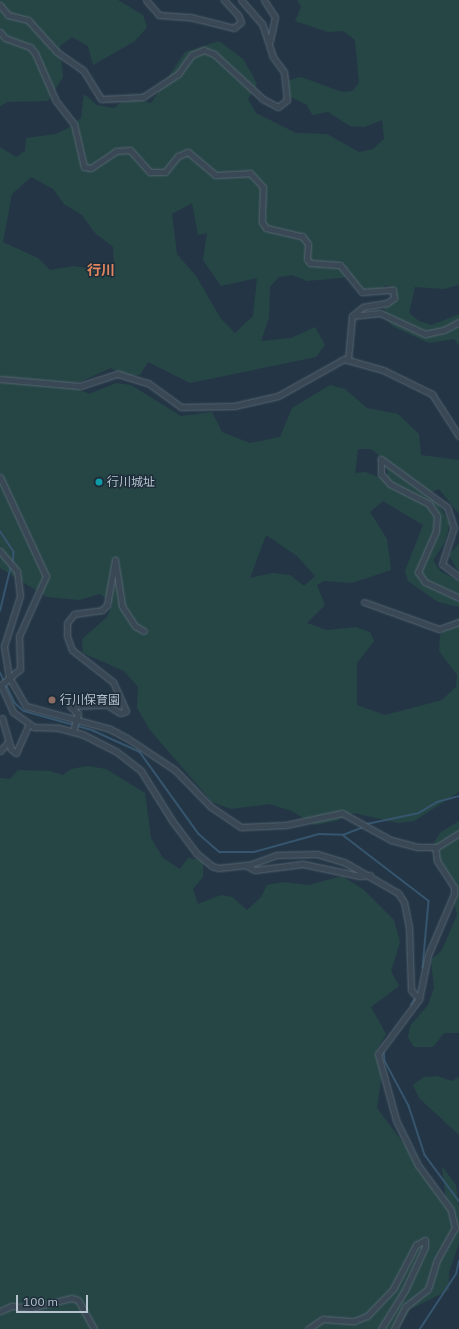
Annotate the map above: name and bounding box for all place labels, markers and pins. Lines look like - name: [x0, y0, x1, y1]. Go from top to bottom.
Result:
- place label: 行川城址: [107, 475, 155, 489]
- marker: 行川城址: [94, 477, 104, 487]
- place label: 行川保育園: [60, 693, 120, 707]
- marker: 行川保育園: [47, 695, 57, 705]

